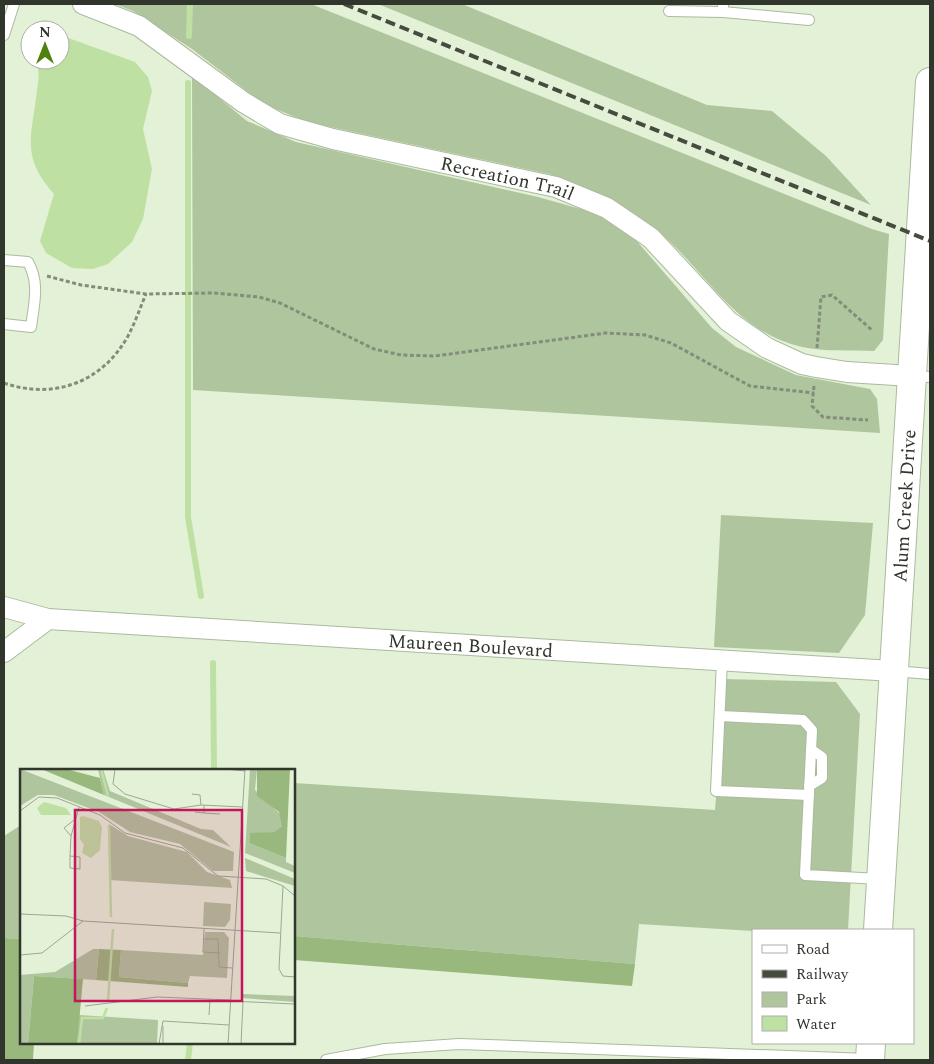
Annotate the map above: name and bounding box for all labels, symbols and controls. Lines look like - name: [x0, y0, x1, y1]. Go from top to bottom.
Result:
- north arrow: [20, 20, 70, 70]
- text: N: [39, 22, 51, 43]
- street label: Recreation Trail: [438, 150, 579, 209]
- street label: Alum Creek Drive: [886, 429, 925, 583]
- street label: Maureen Boulevard: [387, 627, 554, 666]
- inset map: [20, 769, 295, 1044]
- legend: [752, 929, 914, 1044]
- text: Road: [796, 938, 830, 961]
- text: Railway: [796, 963, 849, 986]
- text: Park: [796, 988, 827, 1011]
- text: Water: [796, 1013, 836, 1036]

